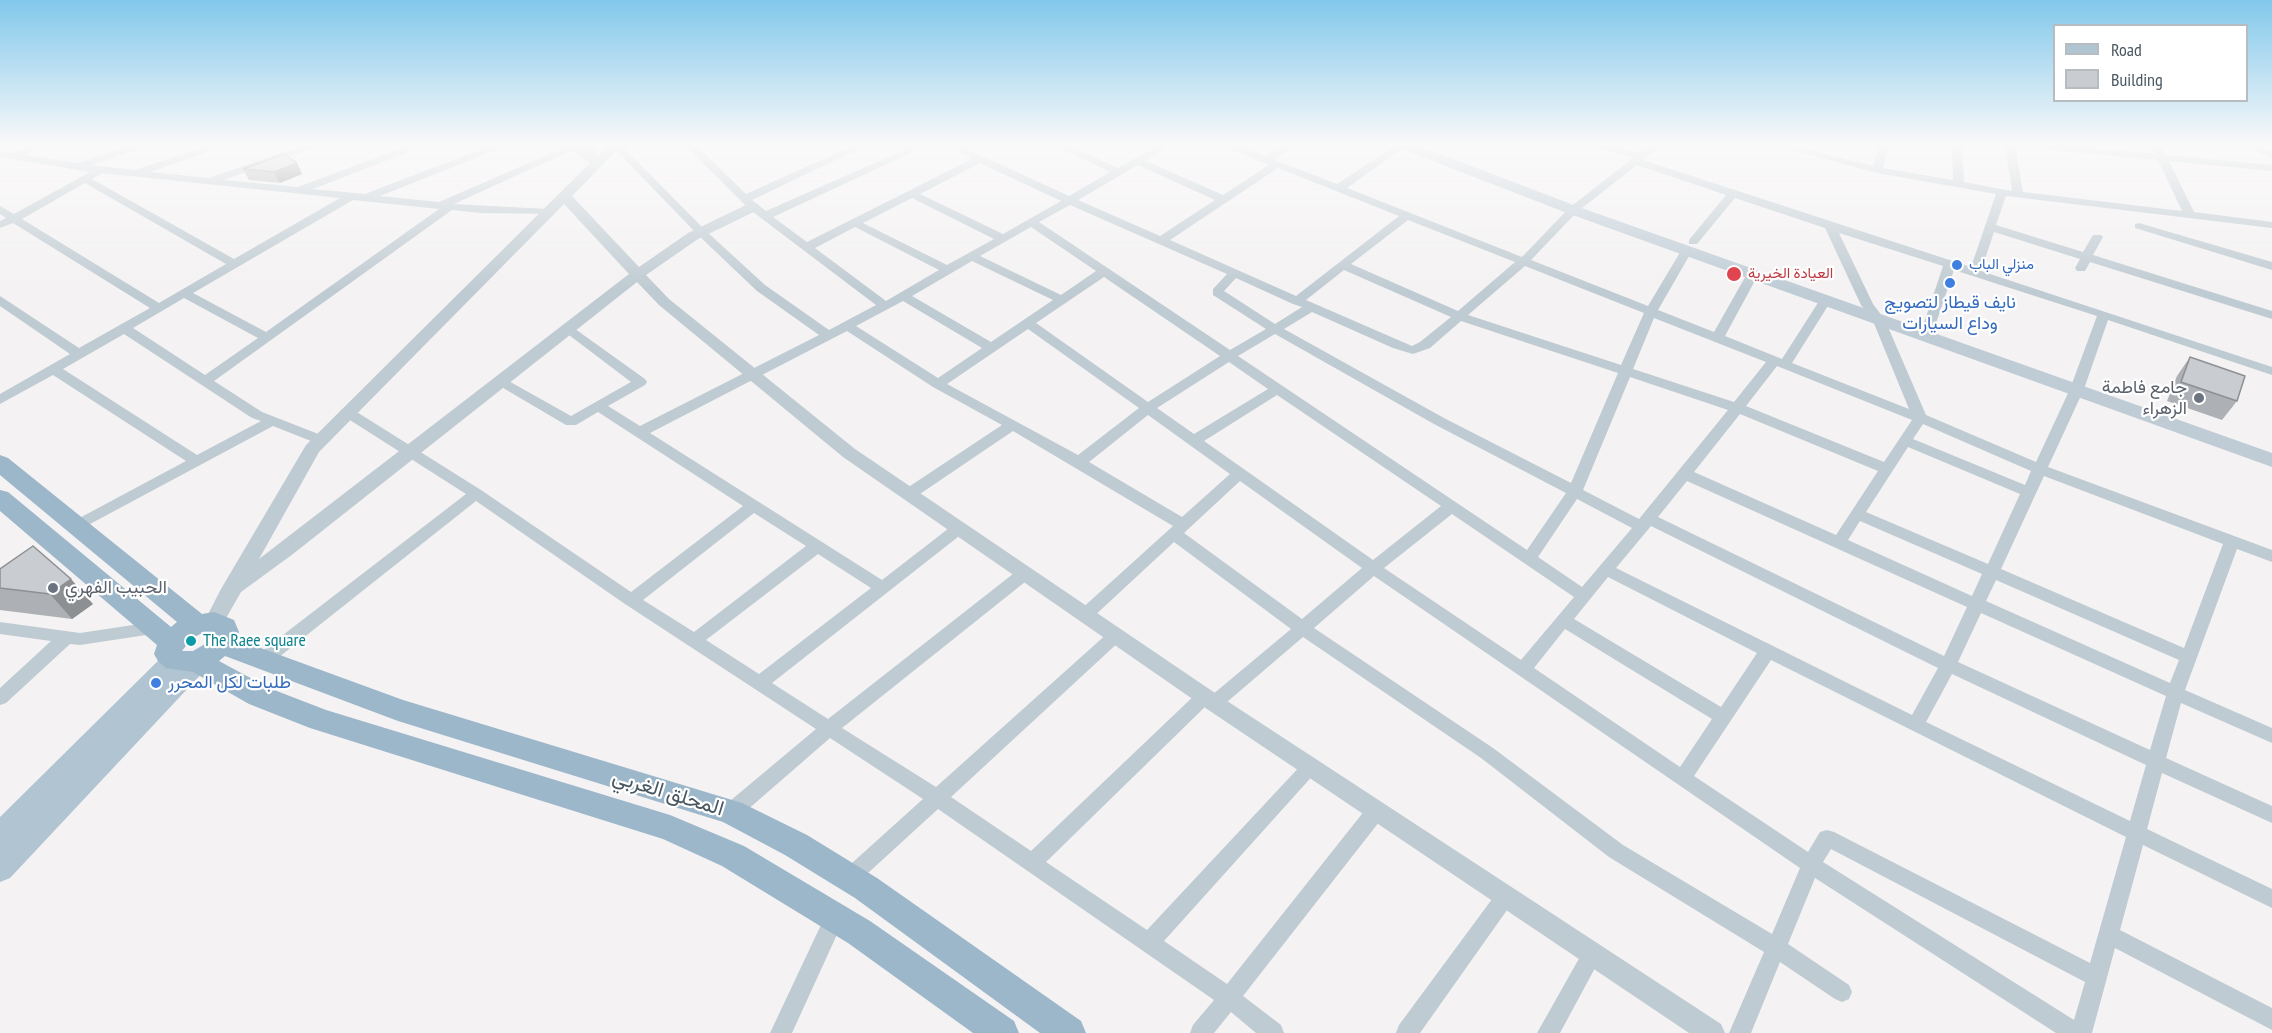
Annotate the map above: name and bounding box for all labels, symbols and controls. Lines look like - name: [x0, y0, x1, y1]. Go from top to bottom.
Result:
- legend: [2053, 24, 2248, 102]
- text: Road: [2111, 38, 2142, 61]
- text: Building: [2111, 68, 2163, 91]
- place label: منزلي الباب: [1969, 256, 2034, 274]
- marker: منزلي الباب: [1950, 258, 1964, 272]
- marker: العيادة الخيرية: [1725, 265, 1743, 283]
- place label: العيادة الخيرية: [1748, 265, 1833, 283]
- marker: نايف قيطاز لتصويج وداع السيارات: [1943, 276, 1957, 290]
- place label: نايف قيطاز لتصويج وداع السيارات: [1884, 292, 2016, 334]
- place label: جامع فاطمة الزهراء: [2102, 377, 2187, 420]
- marker: جامع فاطمة الزهراء: [2192, 391, 2206, 405]
- place label: الحبيب الفهري: [65, 577, 167, 599]
- marker: الحبيب الفهري: [46, 581, 60, 595]
- place label: The Raee square: [203, 630, 306, 652]
- marker: The Raee square: [184, 634, 198, 648]
- place label: طلبات لكل المحرر: [168, 672, 291, 694]
- marker: طلبات لكل المحرر: [149, 676, 163, 690]
- street label: المحلق الغربي: [609, 764, 727, 822]

